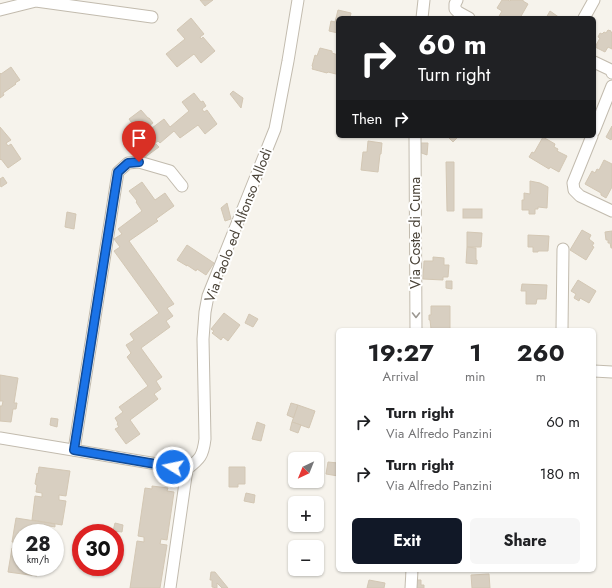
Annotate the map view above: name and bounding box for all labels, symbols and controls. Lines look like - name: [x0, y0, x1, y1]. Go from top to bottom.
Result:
- text: 60 m: [418, 24, 487, 65]
- icon: right: [352, 32, 404, 84]
- text: Turn right: [418, 62, 490, 88]
- text: Then: [352, 108, 382, 130]
- icon: right: [390, 108, 412, 130]
- pin: [122, 121, 156, 162]
- icon: arrive: [128, 127, 150, 149]
- street label: Via Paolo ed Alfonso Allodi: [199, 145, 277, 305]
- street label: Via Coste di Cuma: [405, 177, 425, 289]
- one-way arrow: [412, 312, 420, 318]
- text: 19:27: [367, 335, 434, 370]
- text: 1: [469, 335, 481, 370]
- text: 260: [517, 335, 565, 370]
- text: Arrival: [383, 367, 418, 386]
- text: min: [465, 367, 485, 386]
- text: m: [536, 367, 546, 386]
- text: Turn right: [386, 402, 454, 424]
- icon: right: [352, 411, 374, 433]
- text: 60 m: [546, 411, 580, 433]
- text: Via Alfredo Panzini: [386, 424, 492, 443]
- position arrow: [152, 446, 194, 488]
- north arrow: [288, 452, 324, 488]
- map controls: [288, 452, 324, 576]
- text: Turn right: [386, 454, 454, 476]
- icon: right: [352, 463, 374, 485]
- text: 180 m: [540, 463, 580, 485]
- text: Via Alfredo Panzini: [386, 476, 492, 495]
- button: +: [288, 496, 324, 532]
- button: Exit: [352, 518, 462, 564]
- button: Share: [470, 518, 580, 564]
- speed limit sign: 30: [72, 524, 124, 576]
- text: 28: [25, 530, 51, 559]
- button: −: [288, 540, 324, 576]
- text: km/h: [27, 552, 49, 567]

